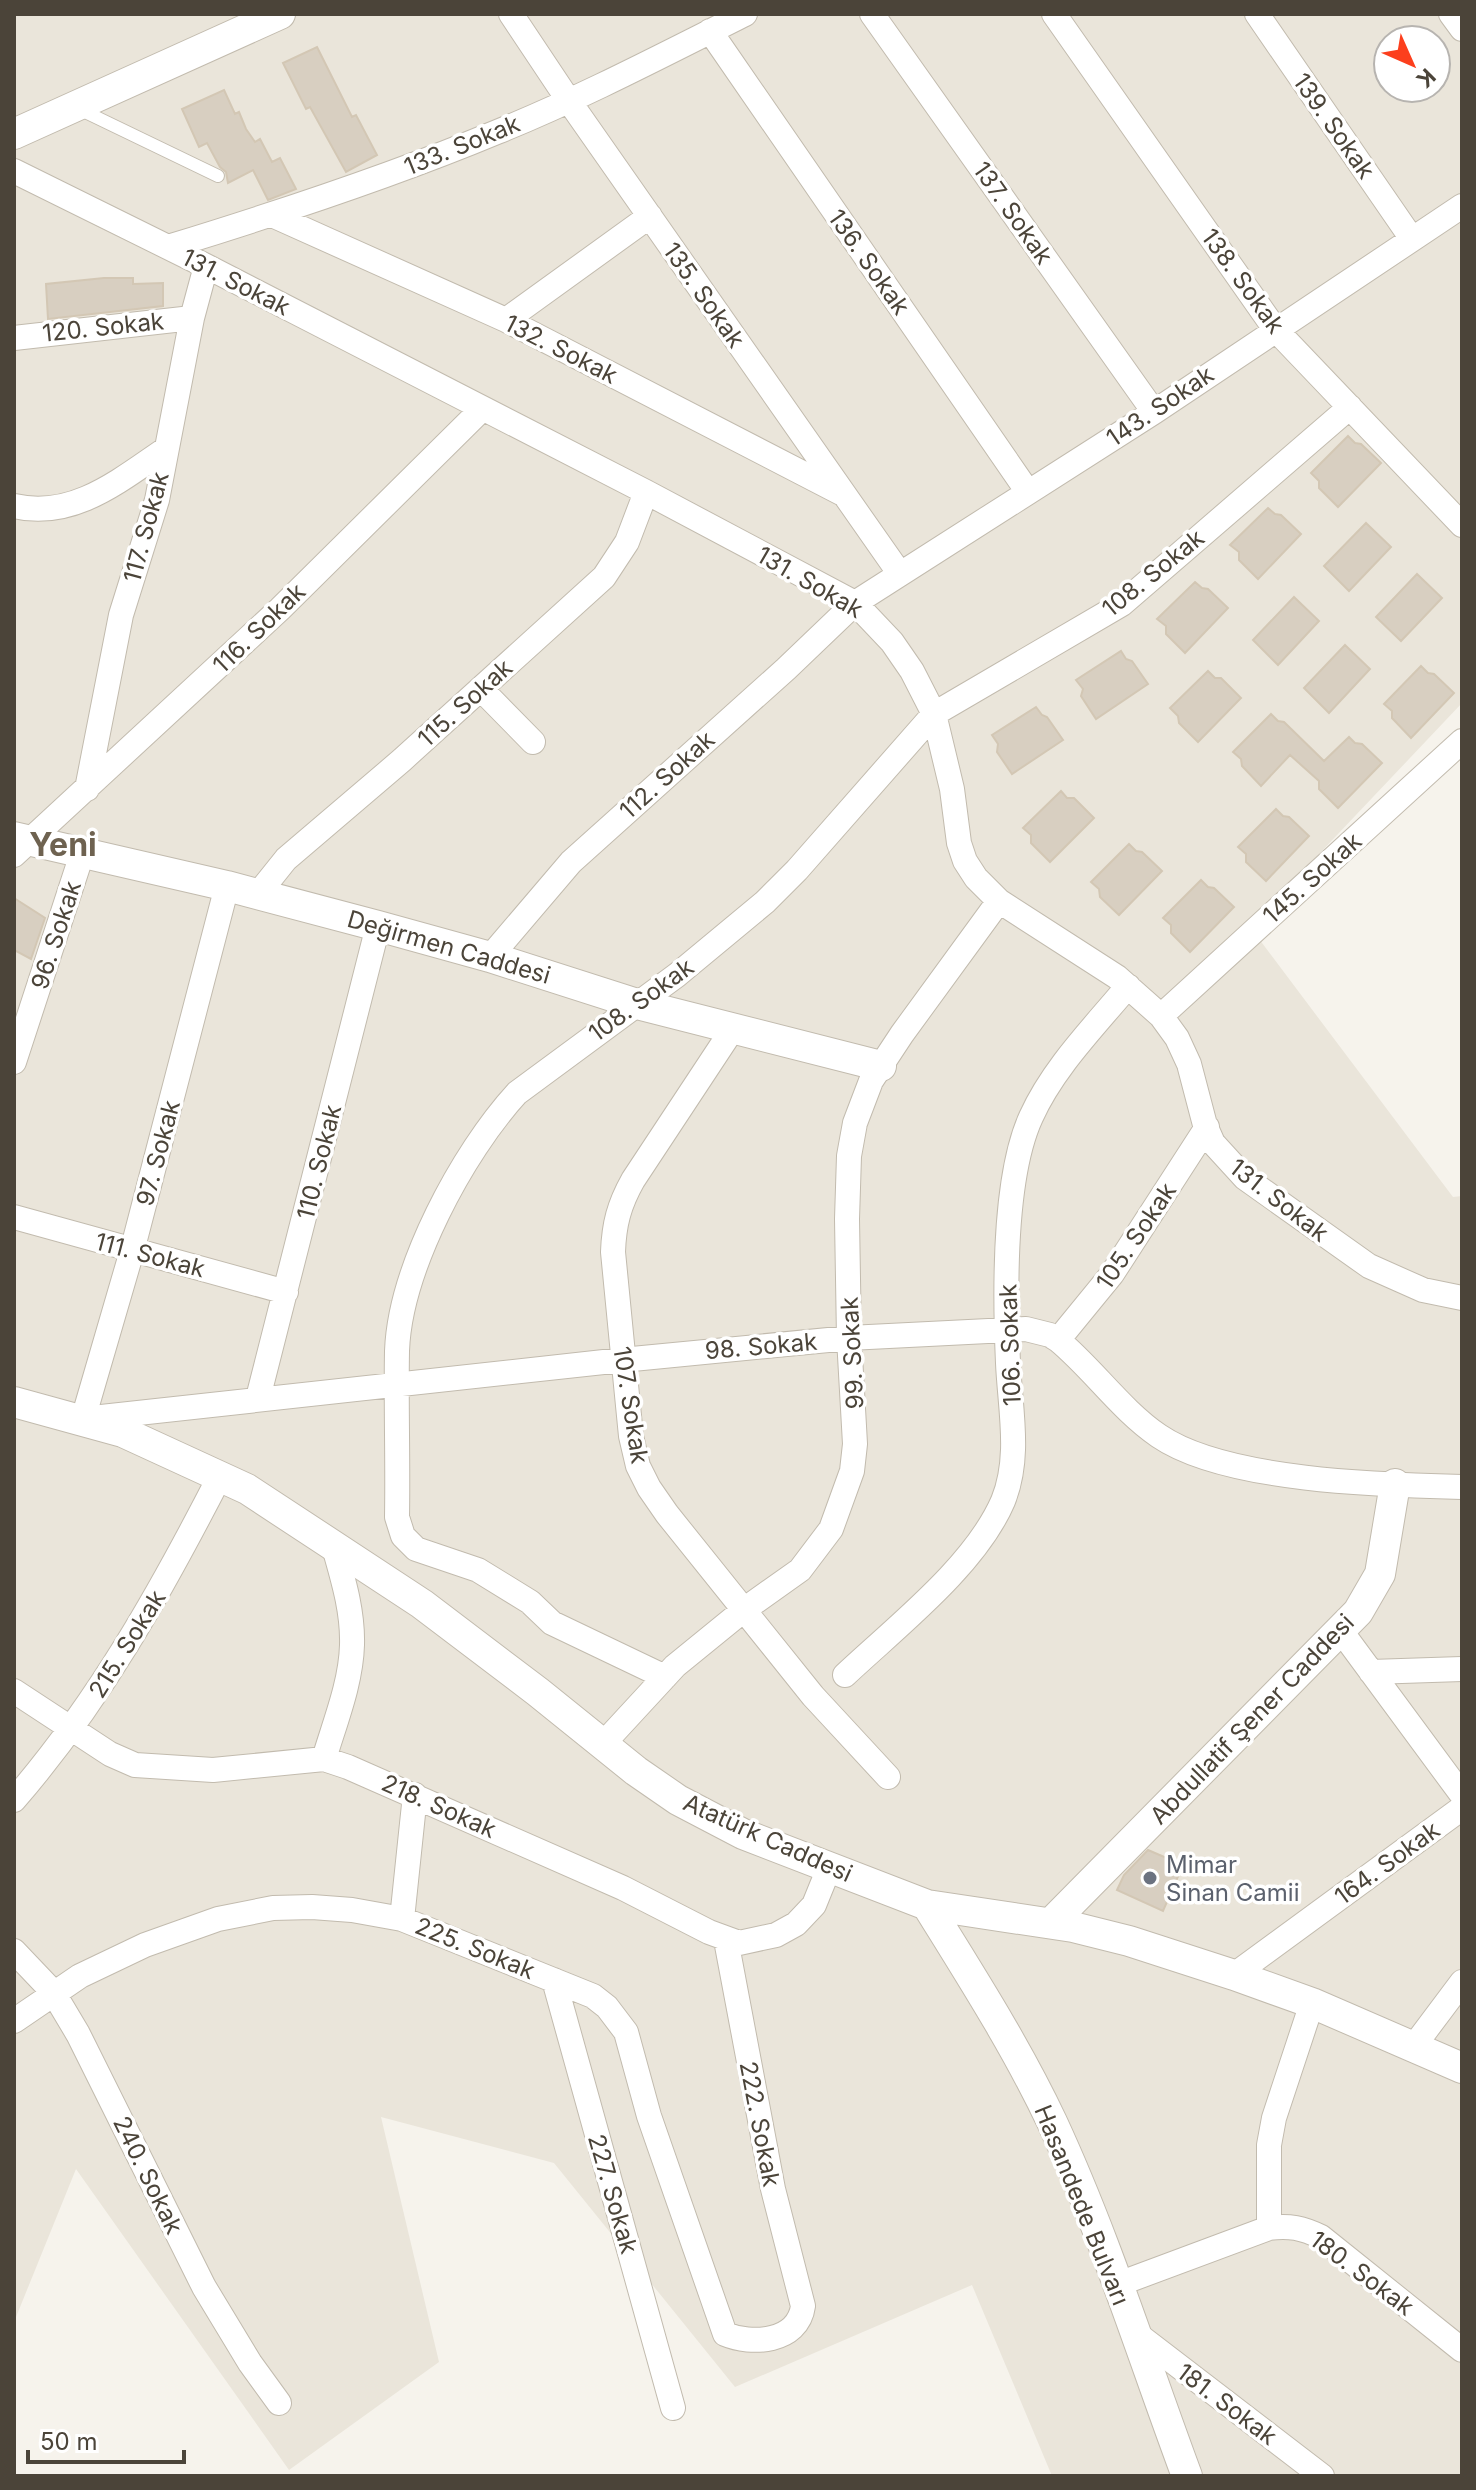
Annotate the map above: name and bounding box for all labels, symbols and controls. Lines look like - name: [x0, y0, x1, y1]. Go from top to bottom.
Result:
- north arrow: [1372, 24, 1452, 104]
- text: K: [1411, 63, 1441, 93]
- street label: 139. Sokak: [1287, 68, 1381, 184]
- street label: 133. Sokak: [400, 109, 524, 181]
- street label: 137. Sokak: [967, 156, 1059, 270]
- street label: 136. Sokak: [822, 204, 916, 320]
- street label: 138. Sokak: [1195, 223, 1291, 339]
- street label: 135. Sokak: [657, 237, 751, 353]
- street label: 131. Sokak: [177, 242, 295, 322]
- street label: 120. Sokak: [41, 306, 165, 348]
- street label: 132. Sokak: [500, 308, 622, 390]
- street label: 143. Sokak: [1101, 360, 1219, 452]
- street label: 117. Sokak: [117, 468, 175, 586]
- street label: 108. Sokak: [1096, 523, 1210, 623]
- street label: 131. Sokak: [752, 540, 868, 624]
- street label: 116. Sokak: [207, 577, 311, 679]
- street label: 115. Sokak: [412, 653, 518, 753]
- street label: 112. Sokak: [614, 725, 720, 825]
- district label: Yeni: [29, 825, 97, 864]
- street label: 145. Sokak: [1257, 826, 1367, 930]
- street label: 96. Sokak: [25, 877, 87, 993]
- street label: Değirmen Caddesi: [344, 904, 554, 990]
- street label: 108. Sokak: [583, 952, 699, 1048]
- street label: 97. Sokak: [130, 1097, 186, 1209]
- street label: 110. Sokak: [291, 1102, 347, 1222]
- street label: 131. Sokak: [1224, 1152, 1334, 1248]
- street label: 105. Sokak: [1090, 1177, 1182, 1295]
- street label: 111. Sokak: [92, 1226, 208, 1284]
- street label: 106. Sokak: [993, 1283, 1027, 1407]
- street label: 99. Sokak: [835, 1296, 869, 1410]
- street label: 98. Sokak: [704, 1327, 818, 1365]
- street label: 107. Sokak: [607, 1344, 655, 1466]
- street label: 215. Sokak: [82, 1585, 172, 1703]
- street label: Abdullatif Şener Caddesi: [1144, 1608, 1360, 1830]
- street label: 218. Sokak: [377, 1768, 501, 1844]
- street label: Atatürk Caddesi: [679, 1788, 857, 1888]
- street label: 164. Sokak: [1329, 1815, 1445, 1911]
- place label: Mimar Sinan Camii: [1166, 1850, 1299, 1907]
- marker: Mimar Sinan Camii: [1141, 1869, 1159, 1887]
- street label: 225. Sokak: [411, 1911, 539, 1985]
- street label: 222. Sokak: [734, 2059, 786, 2189]
- street label: Hasandede Bulvarı: [1029, 2101, 1135, 2309]
- street label: 240. Sokak: [107, 2111, 189, 2239]
- street label: 227. Sokak: [582, 2131, 644, 2257]
- street label: 180. Sokak: [1304, 2225, 1420, 2321]
- street label: 181. Sokak: [1171, 2357, 1283, 2451]
- scale bar: [28, 2414, 184, 2464]
- text: 50 m: [40, 2427, 98, 2456]

